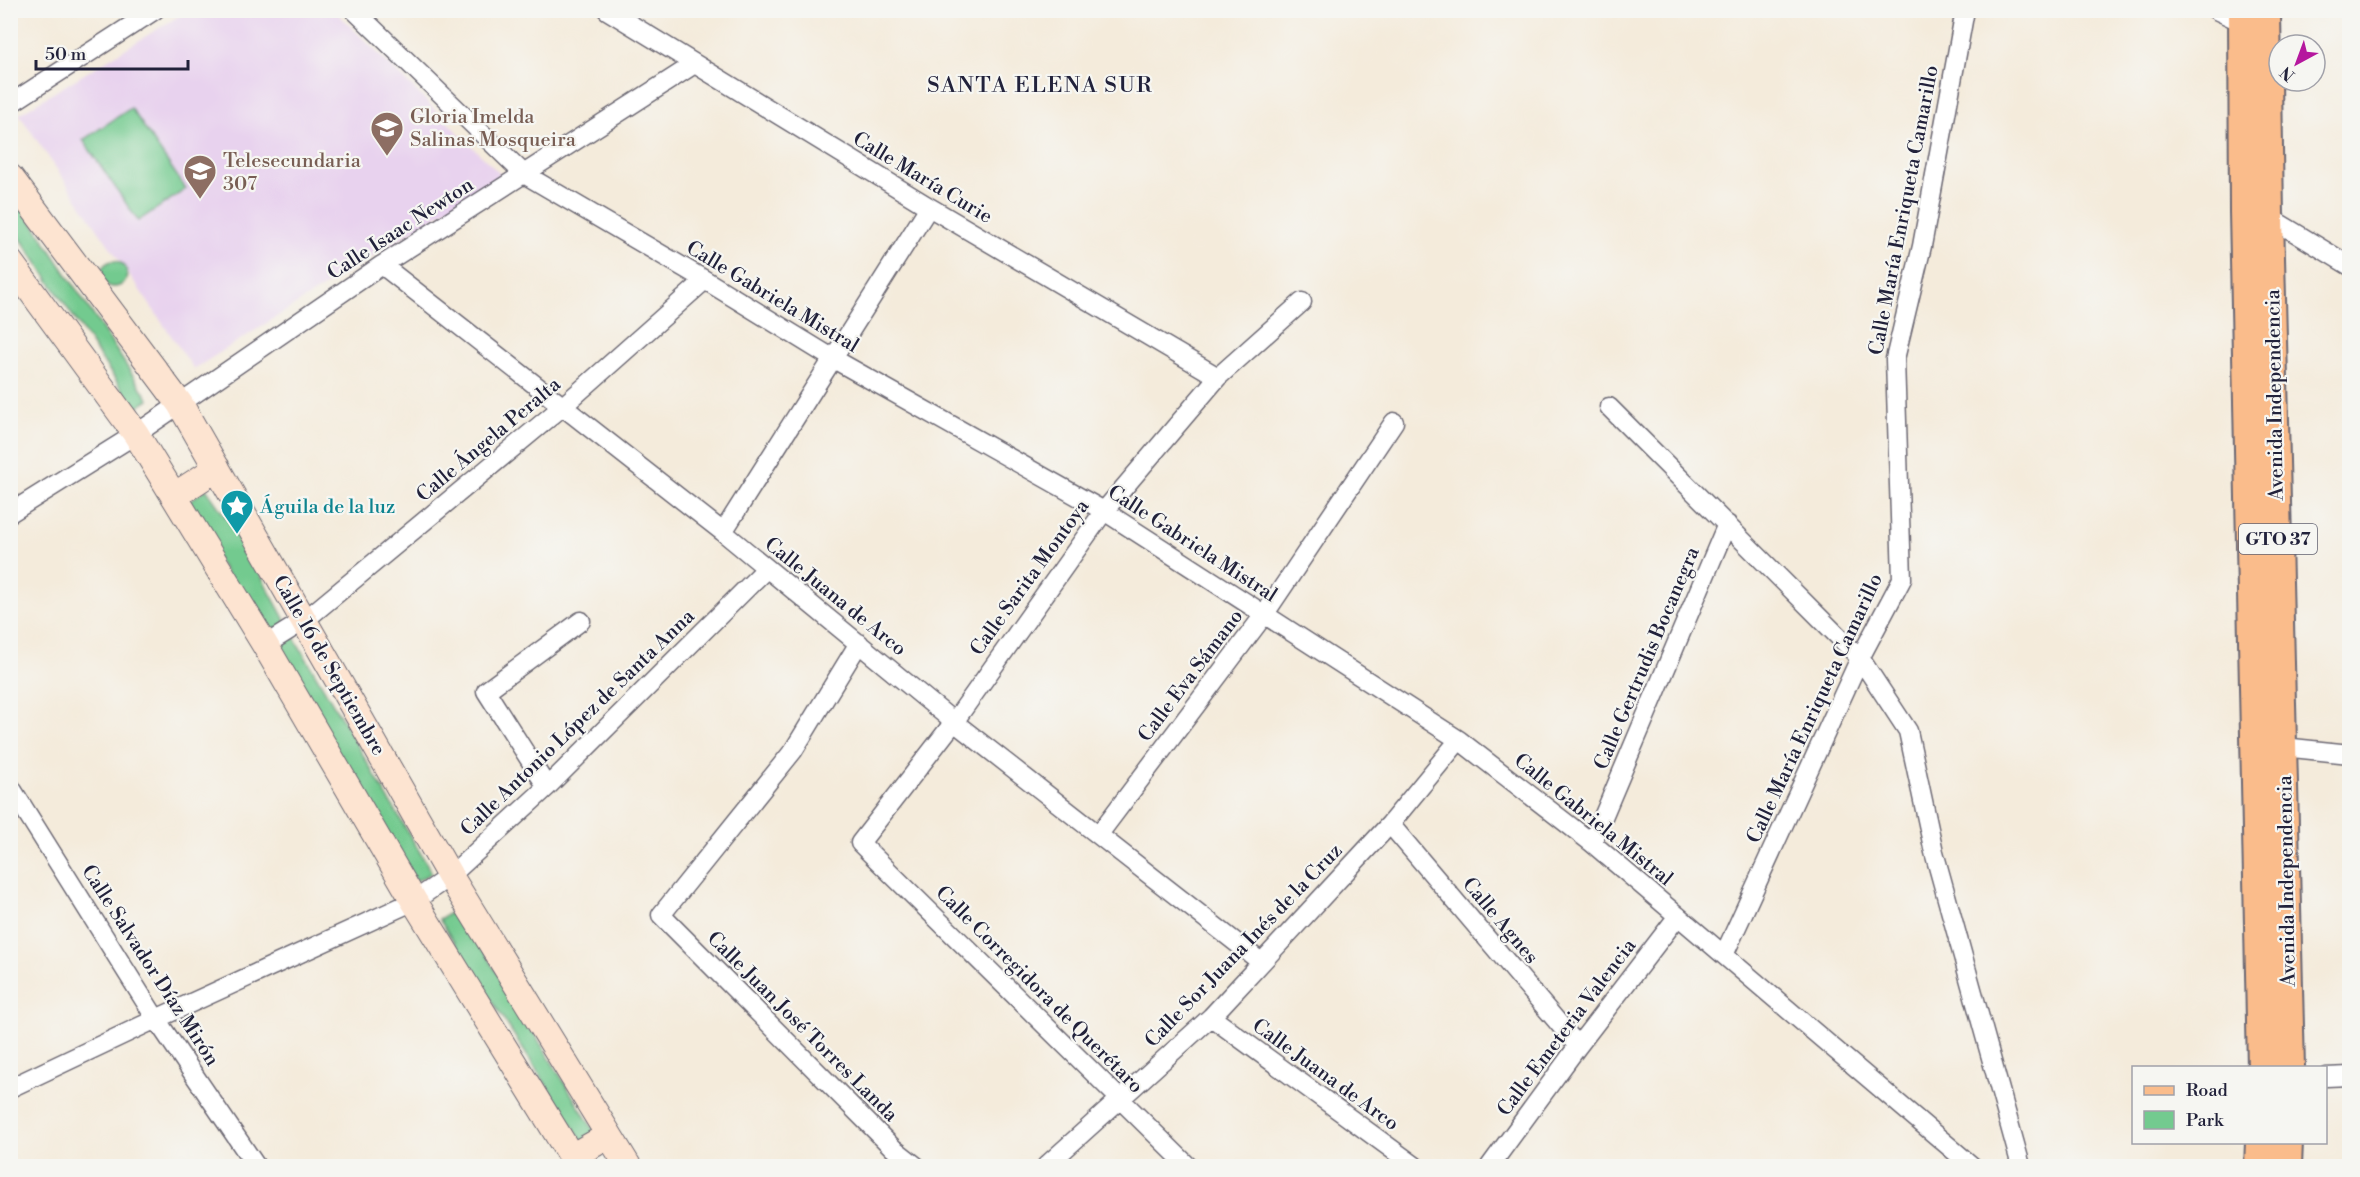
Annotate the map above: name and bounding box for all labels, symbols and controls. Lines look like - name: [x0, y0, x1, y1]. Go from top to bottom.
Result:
- scale bar: [36, 33, 188, 71]
- north arrow: [2267, 33, 2327, 93]
- text: 50 m: [45, 43, 87, 66]
- text: N: [2276, 62, 2299, 85]
- street label: Calle María Enriqueta Camarillo: [1864, 63, 1945, 357]
- district label: SANTA ELENA SUR: [927, 72, 1153, 99]
- place label: Gloria Imelda Salinas Mosqueira: [410, 105, 577, 153]
- school or university icon: Gloria Imelda Salinas Mosqueira: [369, 110, 405, 157]
- street label: Calle María Curie: [848, 127, 997, 230]
- place label: Telesecundaria 307: [223, 149, 362, 197]
- school or university icon: Telesecundaria 307: [182, 153, 218, 200]
- street label: Calle Isaac Newton: [323, 173, 479, 286]
- street label: Calle Gabriela Mistral: [681, 236, 863, 359]
- street label: Avenida Independencia: [2261, 288, 2290, 502]
- street label: Calle Ángela Peralta: [411, 371, 567, 508]
- street label: Calle Gabriela Mistral: [1103, 480, 1282, 608]
- place icon: Águila de la luz: [219, 488, 255, 535]
- place label: Águila de la luz: [259, 494, 395, 520]
- street label: Calle Sarita Montoya: [965, 494, 1096, 661]
- road number: GTO 37: [2239, 524, 2317, 554]
- street label: Calle Juana de Arco: [759, 532, 911, 662]
- street label: Calle Gertrudis Bocanegra: [1589, 543, 1706, 774]
- street label: Calle María Enriqueta Camarillo: [1742, 570, 1889, 847]
- street label: Calle 16 de Septiembre: [267, 571, 391, 760]
- street label: Calle Antonio López de Santa Anna: [456, 604, 701, 842]
- street label: Calle Eva Sámano: [1133, 605, 1249, 747]
- street label: Calle Gabriela Mistral: [1509, 748, 1678, 892]
- street label: Avenida Independencia: [2273, 774, 2302, 988]
- street label: Calle Sor Juana Inés de la Cruz: [1140, 839, 1348, 1053]
- street label: Calle Salvador Díaz Mirón: [75, 861, 224, 1071]
- street label: Calle Agnes: [1456, 873, 1543, 969]
- street label: Calle Corregidora de Querétaro: [930, 881, 1148, 1099]
- street label: Calle Juan José Torres Landa: [701, 926, 903, 1128]
- street label: Calle Emeteria Valencia: [1492, 934, 1643, 1122]
- street label: Calle Juana de Arco: [1247, 1014, 1403, 1137]
- legend: [2132, 1066, 2327, 1144]
- text: Road: [2186, 1079, 2229, 1102]
- text: Park: [2186, 1109, 2225, 1132]

